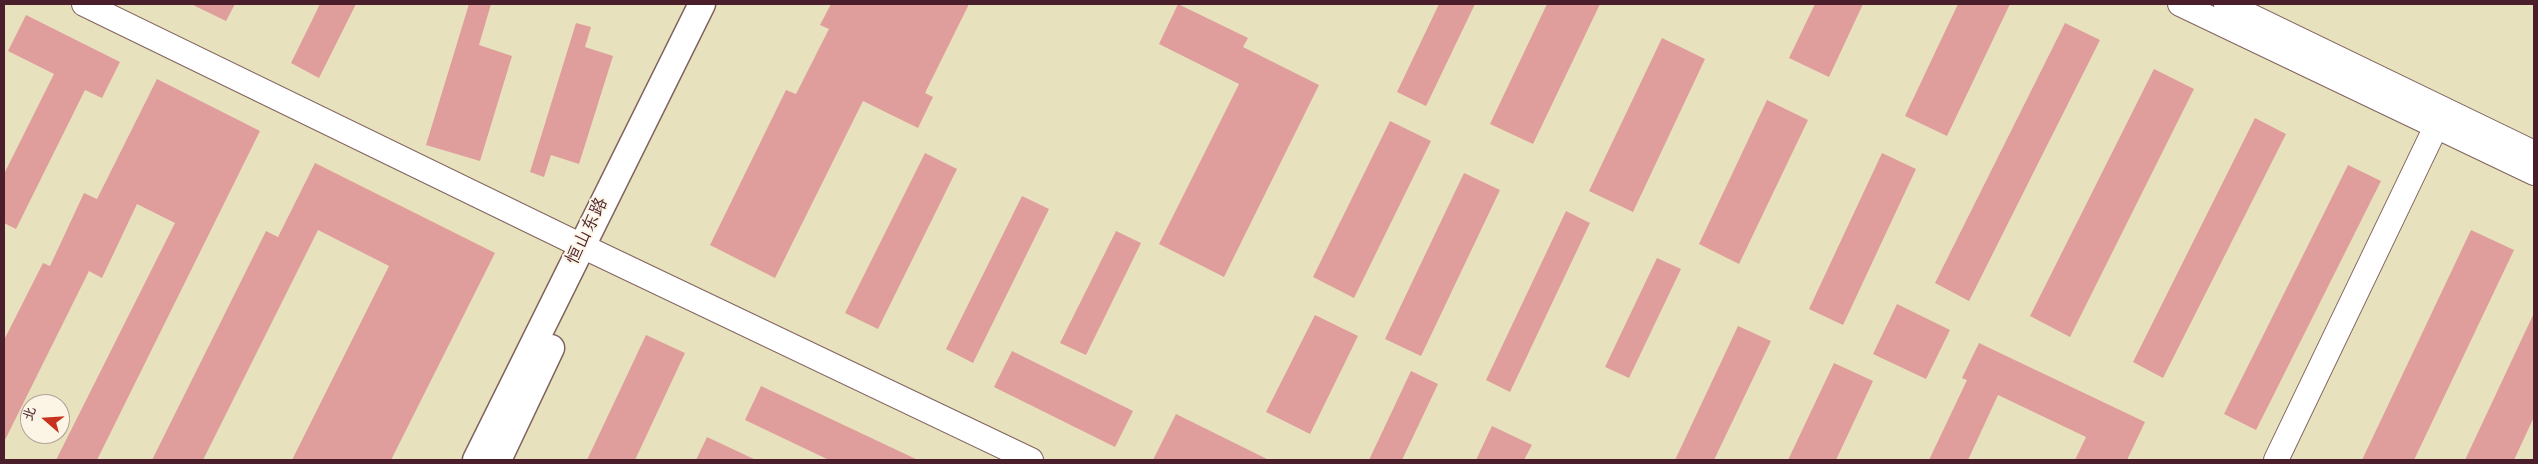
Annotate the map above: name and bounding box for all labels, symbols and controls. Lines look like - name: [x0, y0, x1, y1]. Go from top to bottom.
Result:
- street label: 恒山东路: [564, 195, 614, 269]
- north arrow: [20, 394, 70, 444]
- text: 北: [21, 405, 42, 424]

